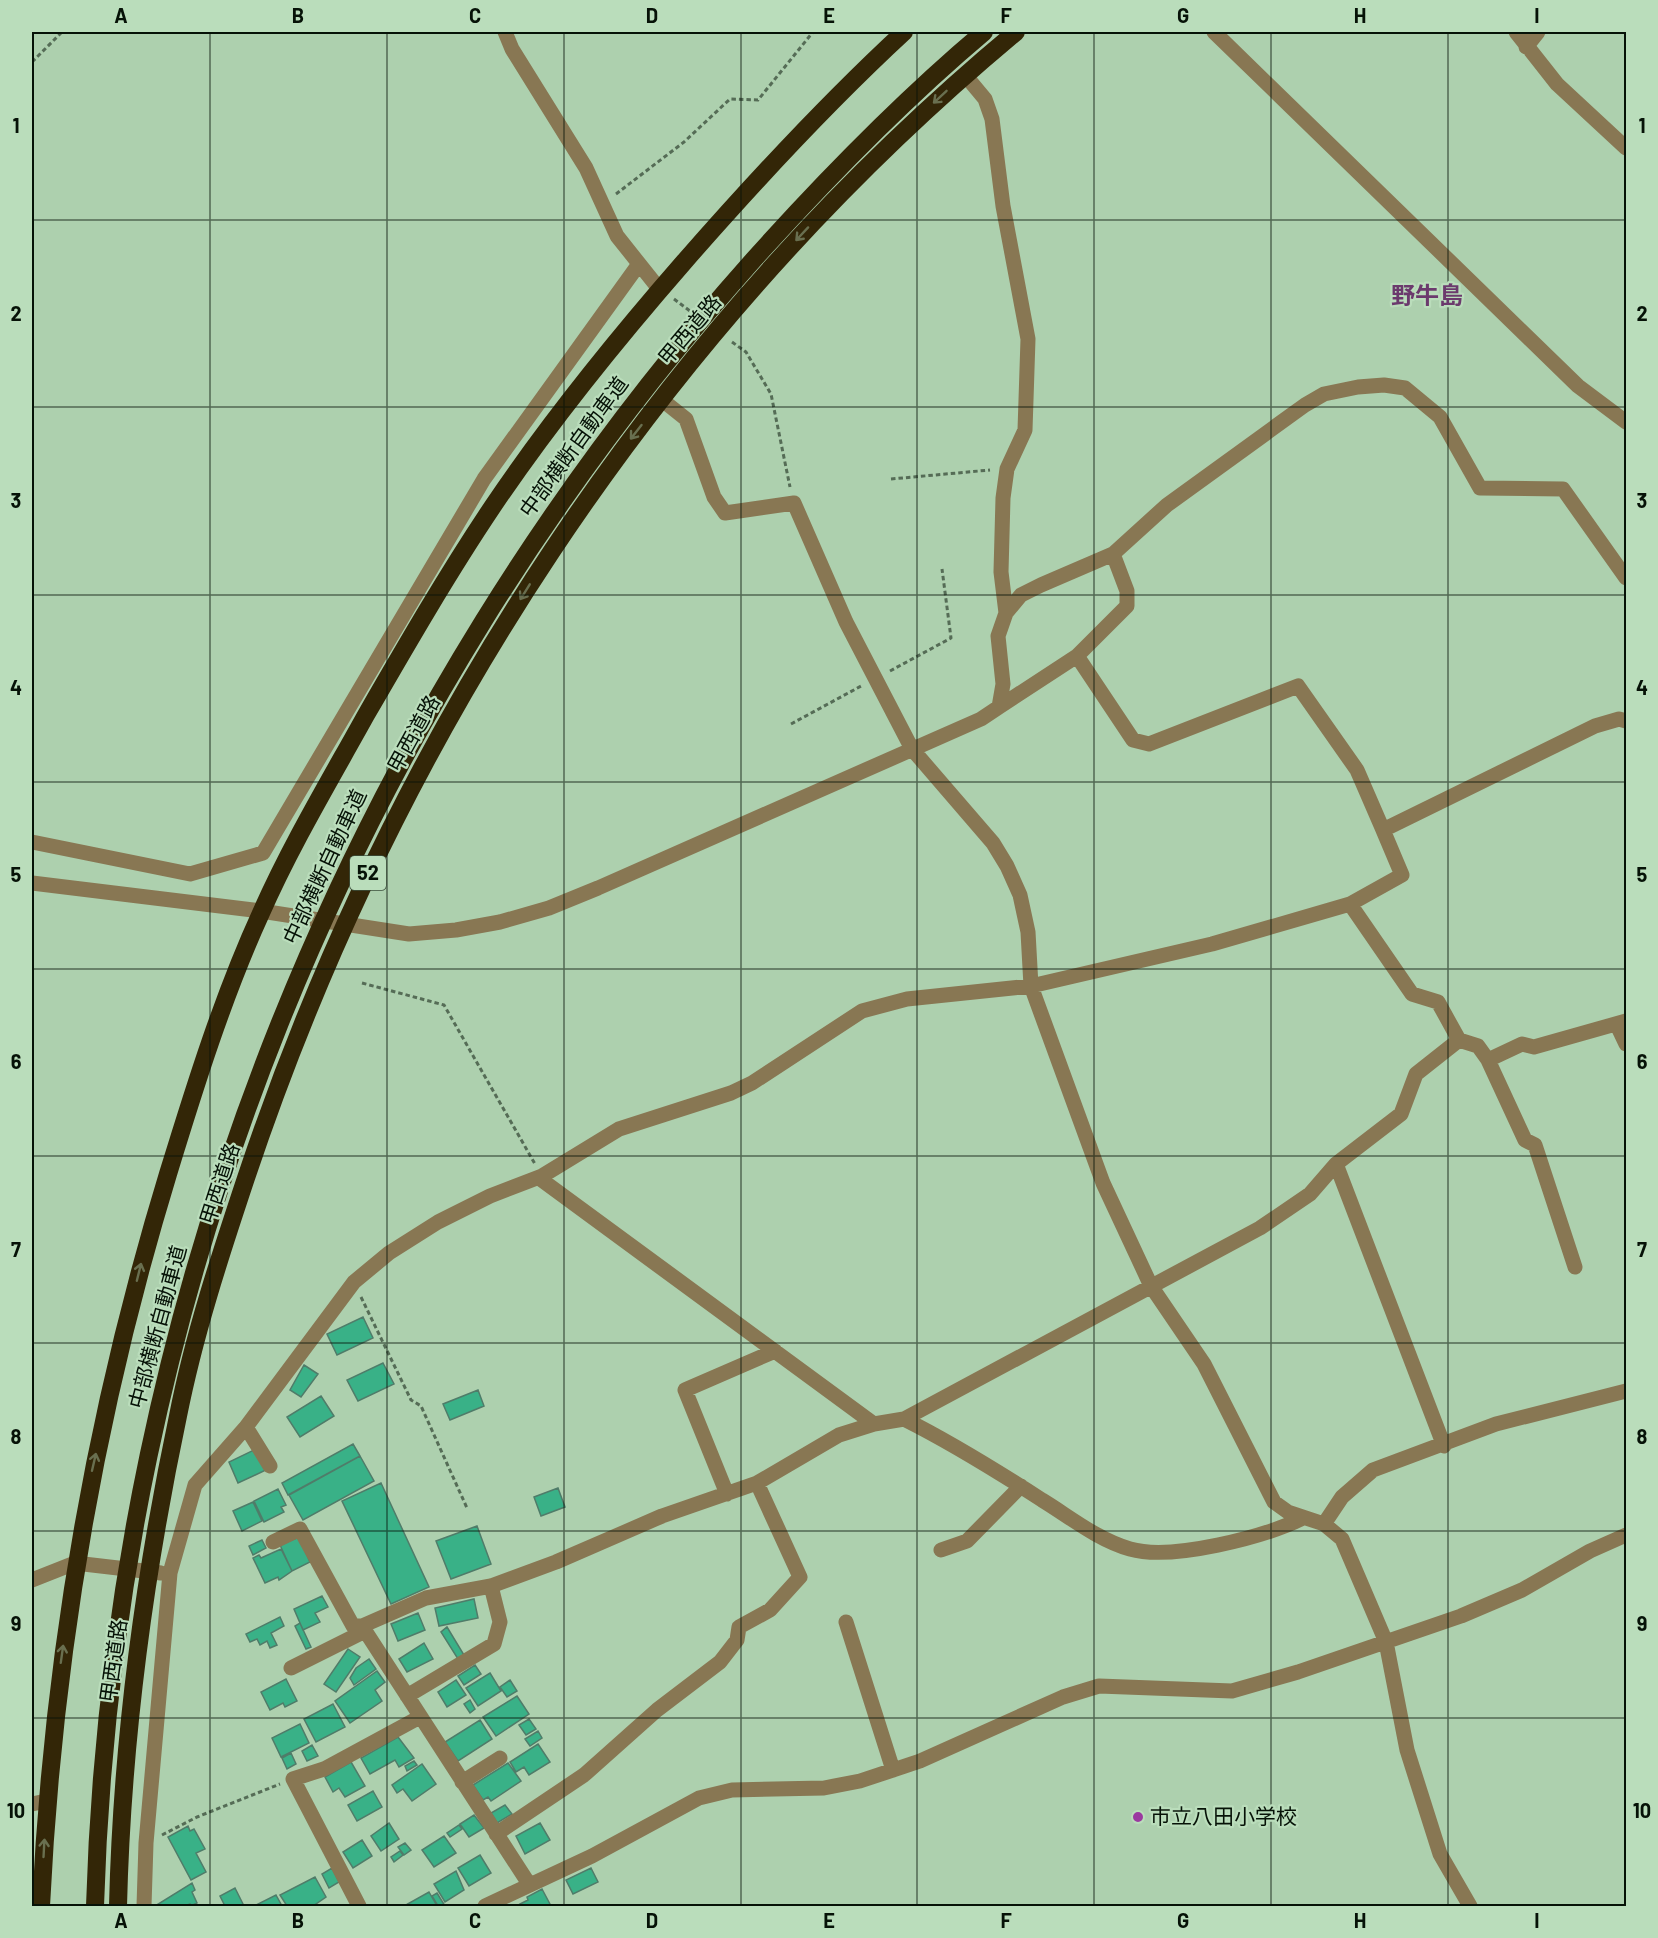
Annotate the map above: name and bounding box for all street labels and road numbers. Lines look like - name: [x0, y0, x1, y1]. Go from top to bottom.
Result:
- street label: 甲西道路: [652, 289, 725, 369]
- street label: 中部横断自動車道: [513, 371, 632, 521]
- street label: 甲西道路: [381, 690, 444, 776]
- street label: 中部横断自動車道: [277, 785, 370, 948]
- road number: 52: [350, 856, 386, 890]
- street label: 甲西道路: [194, 1140, 243, 1227]
- street label: 中部横断自動車道: [123, 1242, 190, 1411]
- street label: 甲西道路: [94, 1617, 131, 1704]

